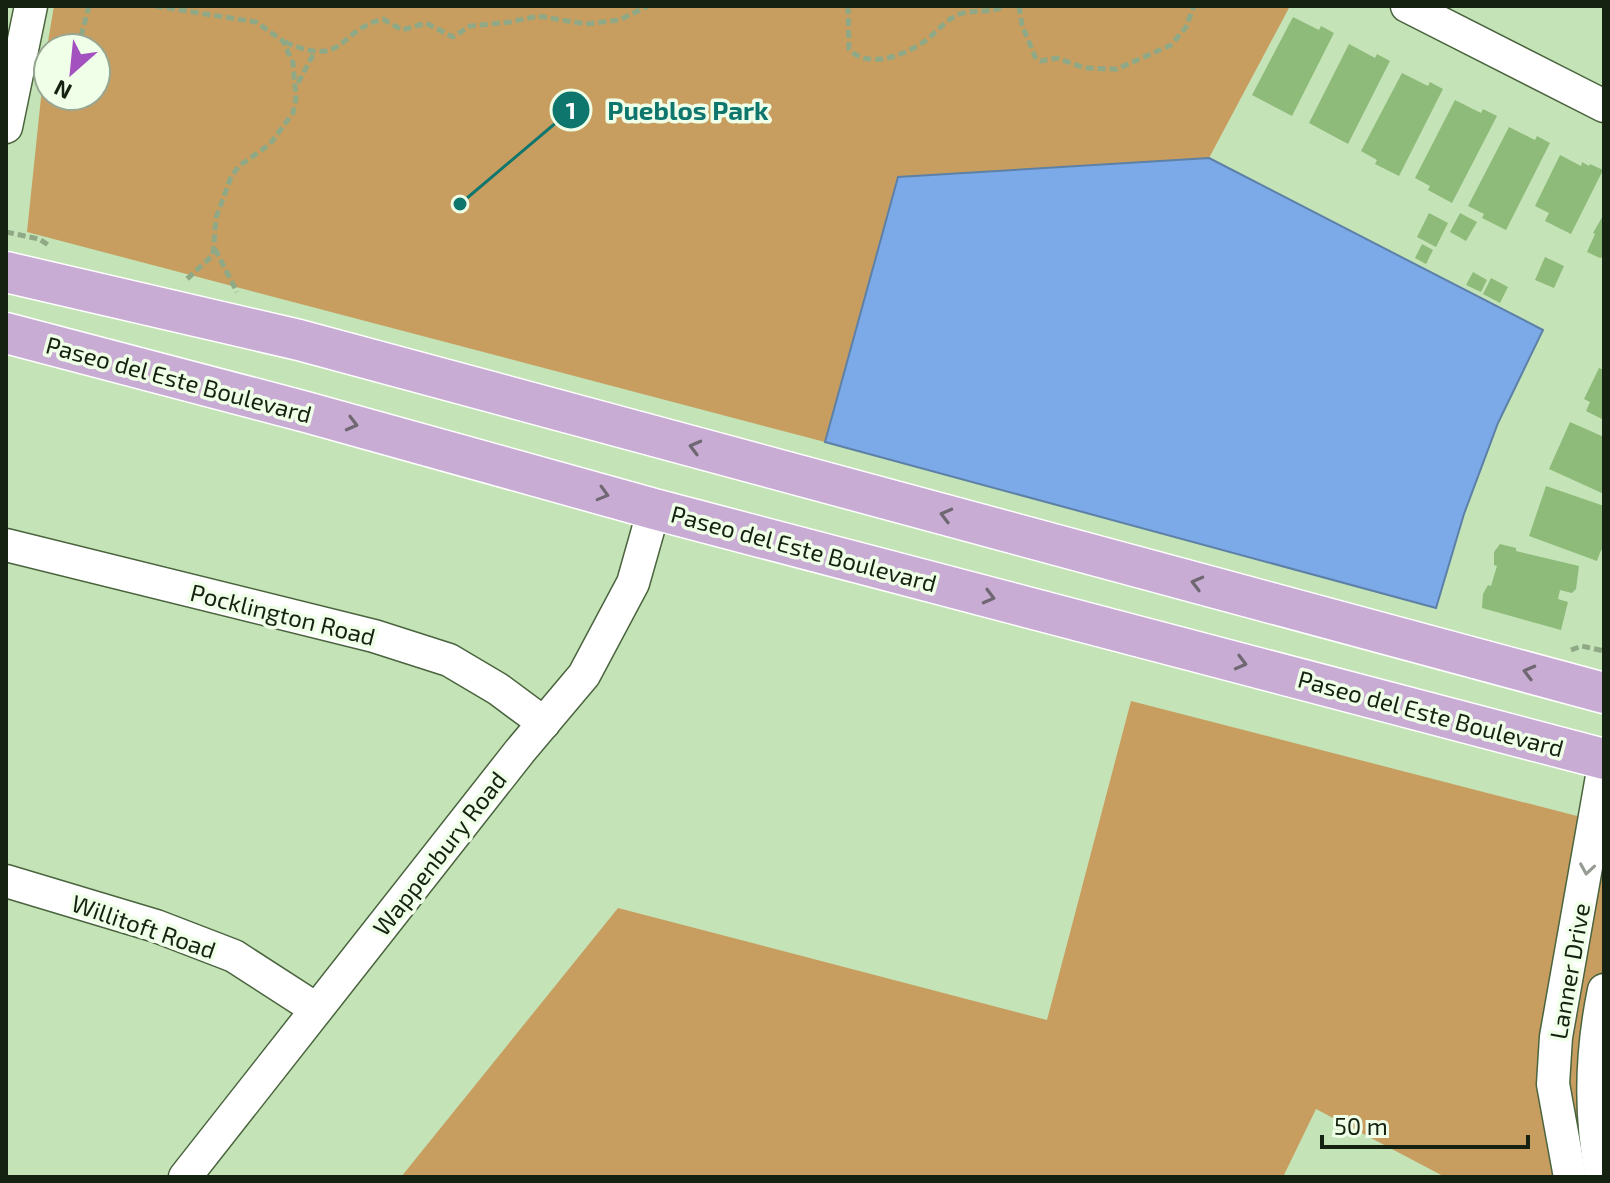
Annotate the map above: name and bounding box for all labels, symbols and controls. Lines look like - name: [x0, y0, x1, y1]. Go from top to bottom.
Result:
- north arrow: [32, 32, 112, 112]
- text: N: [49, 76, 75, 106]
- callout: Pueblos Park: [551, 85, 784, 135]
- text: Pueblos Park: [607, 94, 769, 125]
- text: 1: [566, 95, 576, 124]
- street label: Paseo del Este Boulevard: [43, 330, 315, 428]
- one-way arrow: [345, 415, 359, 432]
- one-way arrow: [688, 440, 702, 456]
- one-way arrow: [595, 485, 609, 501]
- street label: Paseo del Este Boulevard: [668, 499, 940, 597]
- one-way arrow: [939, 507, 953, 524]
- one-way arrow: [1190, 575, 1204, 592]
- street label: Pocklington Road: [188, 577, 378, 651]
- one-way arrow: [982, 587, 996, 604]
- one-way arrow: [1233, 654, 1247, 670]
- street label: Paseo del Este Boulevard: [1295, 664, 1567, 762]
- one-way arrow: [1522, 665, 1536, 682]
- street label: Wappenbury Road: [366, 765, 512, 941]
- one-way arrow: [1579, 863, 1596, 876]
- street label: Willitoft Road: [68, 888, 220, 964]
- street label: Lanner Drive: [1543, 901, 1595, 1041]
- scale bar: [1322, 1099, 1528, 1149]
- text: 50 m: [1334, 1111, 1388, 1140]

